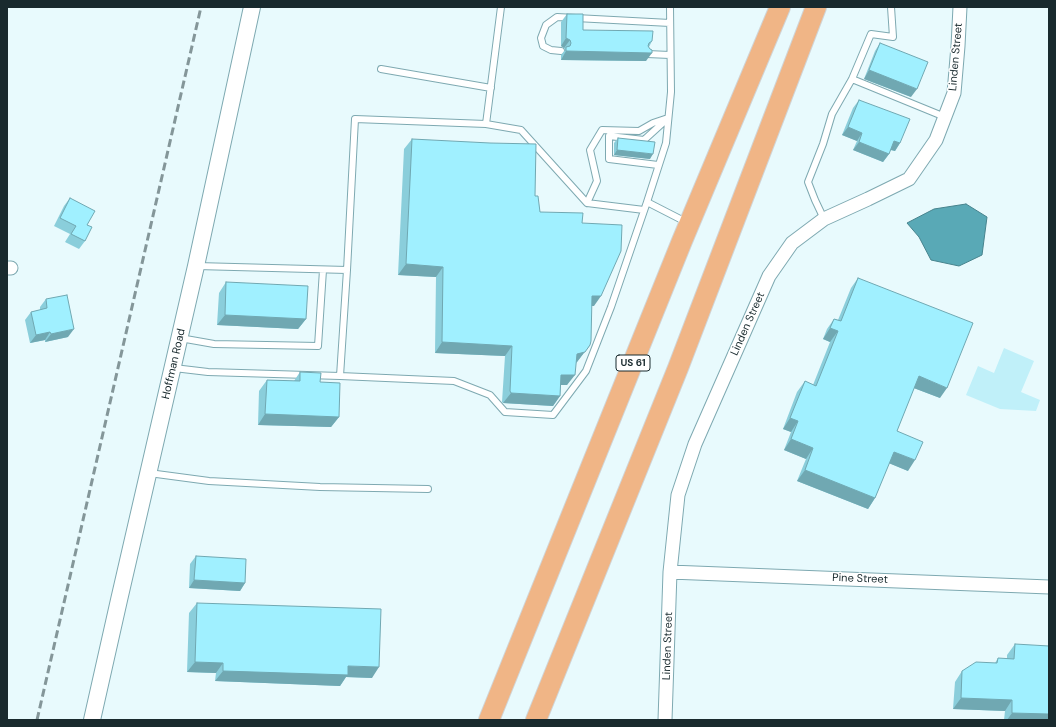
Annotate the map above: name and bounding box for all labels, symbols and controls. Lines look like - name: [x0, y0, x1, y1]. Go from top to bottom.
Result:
- street label: Linden Street: [946, 22, 966, 92]
- street label: Linden Street: [728, 290, 768, 358]
- street label: Hoffman Road: [159, 327, 189, 401]
- road number: US 61: [616, 355, 650, 371]
- street label: Pine Street: [832, 571, 888, 587]
- street label: Linden Street: [660, 612, 676, 680]

